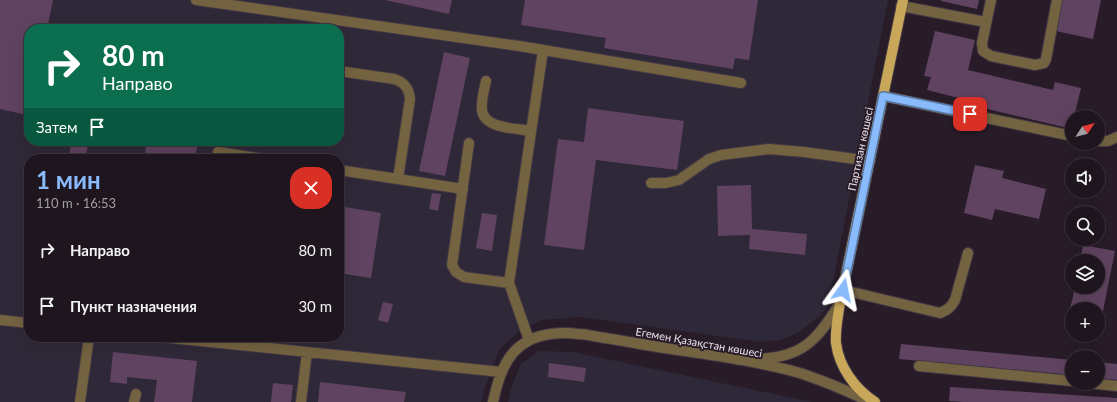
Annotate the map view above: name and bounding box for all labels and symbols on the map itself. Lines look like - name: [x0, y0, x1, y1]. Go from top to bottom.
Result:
- pin: [953, 97, 987, 131]
- street label: Партизан көшесі: [845, 106, 875, 192]
- north arrow: [1065, 110, 1105, 150]
- position arrow: [822, 269, 864, 311]
- street label: Егемен Қазақстан көшесі: [635, 324, 764, 360]

